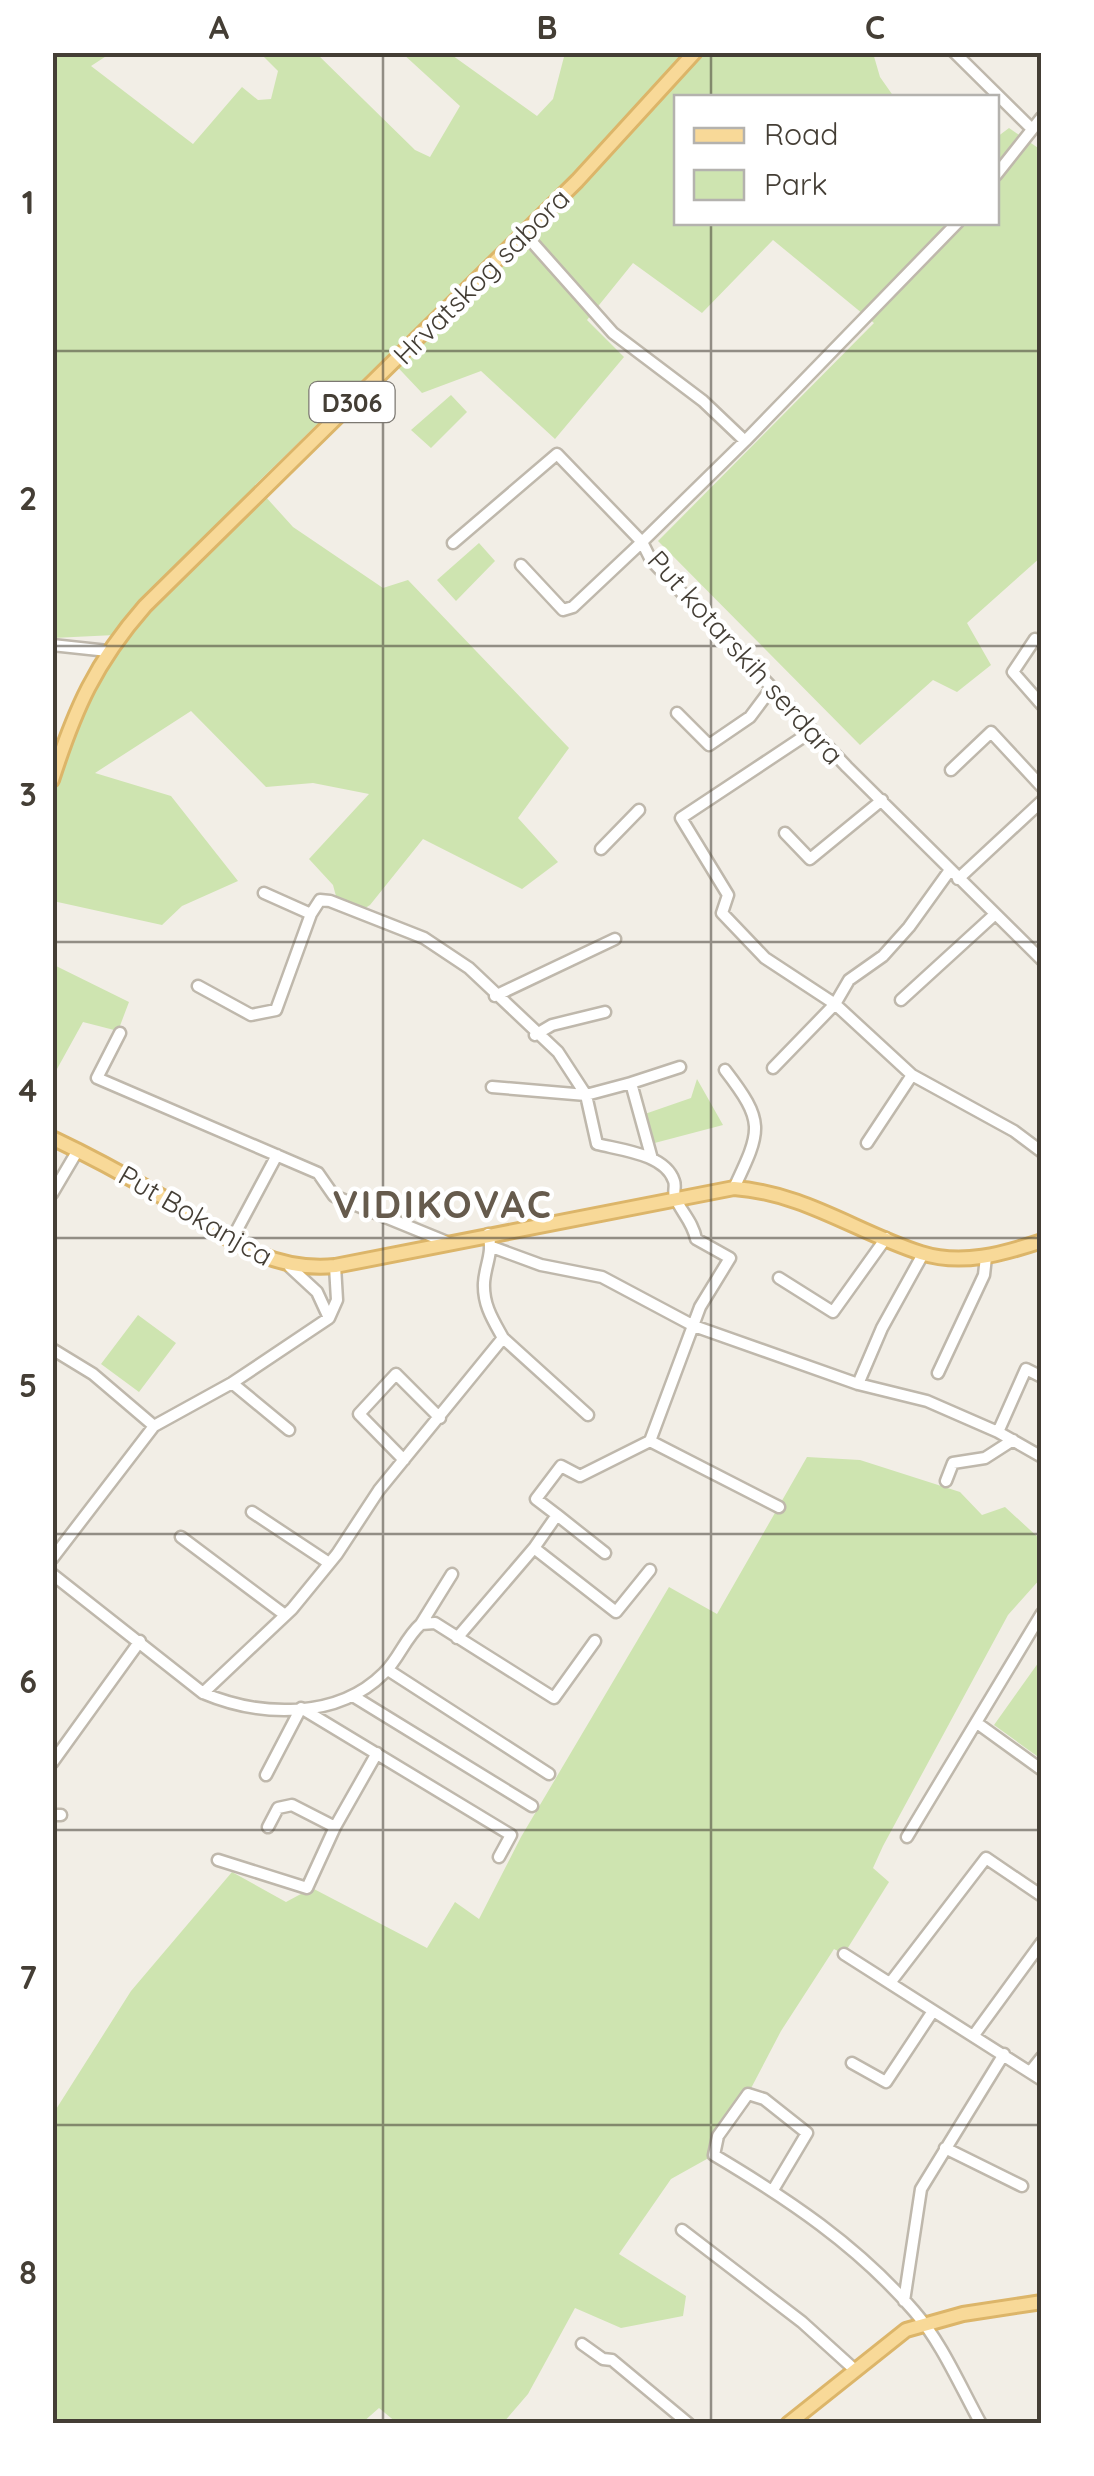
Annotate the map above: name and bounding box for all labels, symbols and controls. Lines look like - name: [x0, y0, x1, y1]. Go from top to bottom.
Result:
- text: A: [209, 7, 230, 47]
- text: B: [537, 7, 557, 47]
- text: C: [865, 7, 885, 47]
- legend: [674, 95, 999, 225]
- text: Road: [764, 115, 838, 153]
- text: Park: [764, 165, 828, 203]
- street label: Hrvatskog sabora: [385, 180, 577, 372]
- text: 1: [22, 182, 34, 222]
- road number: D306: [310, 382, 394, 422]
- text: 2: [19, 478, 37, 518]
- street label: Put kotarskih serdara: [641, 543, 851, 771]
- text: 3: [19, 774, 37, 814]
- text: 4: [19, 1070, 38, 1110]
- street label: Put Bokanjca: [113, 1157, 279, 1273]
- district label: VIDIKOVAC: [333, 1180, 553, 1228]
- text: 5: [19, 1365, 37, 1405]
- text: 6: [19, 1661, 37, 1701]
- text: 7: [19, 1957, 37, 1997]
- text: 8: [19, 2252, 37, 2292]

